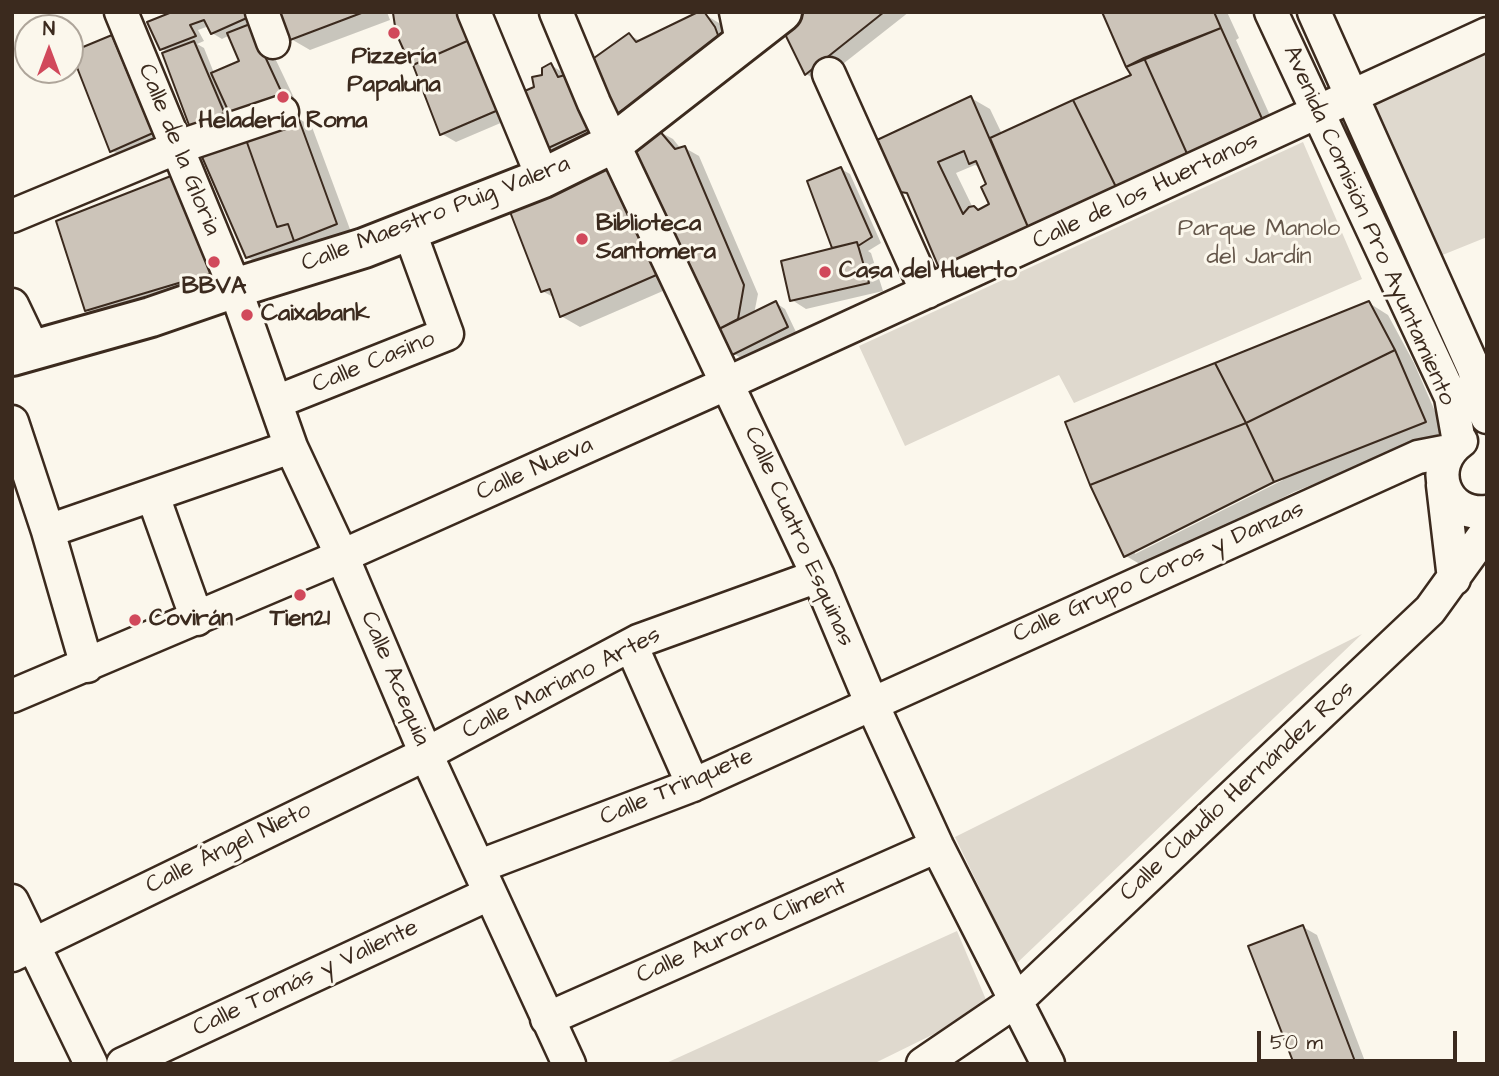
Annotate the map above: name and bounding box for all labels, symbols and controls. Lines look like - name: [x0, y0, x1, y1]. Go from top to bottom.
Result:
- north arrow: [14, 14, 84, 84]
- text: N: [43, 16, 55, 43]
- marker: Pizzería Papaluna: [386, 25, 402, 41]
- street label: Avenida Comisión Pro Ayuntamiento: [1275, 42, 1461, 410]
- place label: Pizzería Papaluna: [347, 44, 441, 100]
- street label: Calle de la Gloria: [130, 60, 226, 240]
- marker: Heladería Roma: [275, 89, 291, 105]
- place label: Heladería Roma: [199, 108, 367, 136]
- street label: Calle de los Huertanos: [1029, 127, 1263, 257]
- street label: Calle Maestro Puig Valera: [298, 150, 574, 280]
- place label: Biblioteca Santomera: [596, 211, 716, 267]
- park label: Parque Manolo del Jardín: [1178, 216, 1340, 272]
- marker: Biblioteca Santomera: [574, 231, 590, 247]
- marker: BBVA: [206, 254, 222, 270]
- place label: Casa del Huerto: [839, 258, 1017, 286]
- marker: Casa del Huerto: [817, 264, 833, 280]
- place label: BBVA: [182, 274, 246, 302]
- place label: Caixabank: [261, 301, 370, 329]
- marker: Caixabank: [239, 307, 255, 323]
- street label: Calle Casino: [308, 325, 440, 401]
- street label: Calle Cuatro Esquinas: [737, 423, 859, 651]
- street label: Calle Nueva: [472, 432, 598, 508]
- street label: Calle Grupo Coros y Danzas: [1009, 496, 1309, 650]
- marker: Tien21: [292, 587, 308, 603]
- place label: Covirán: [149, 606, 233, 634]
- place label: Tien21: [270, 606, 330, 634]
- street label: Calle Acequia: [353, 607, 435, 751]
- marker: Covirán: [127, 612, 143, 628]
- street label: Calle Mariano Artes: [458, 621, 666, 747]
- street label: Calle Claudio Hernández Ros: [1115, 676, 1361, 908]
- street label: Calle Trinquete: [596, 743, 758, 833]
- street label: Calle Ángel Nieto: [142, 797, 316, 901]
- street label: Calle Aurora Climent: [633, 873, 851, 991]
- street label: Calle Tomás y Valiente: [189, 914, 423, 1044]
- scale bar: [1261, 1016, 1460, 1060]
- text: 50 m: [1270, 1028, 1323, 1057]

